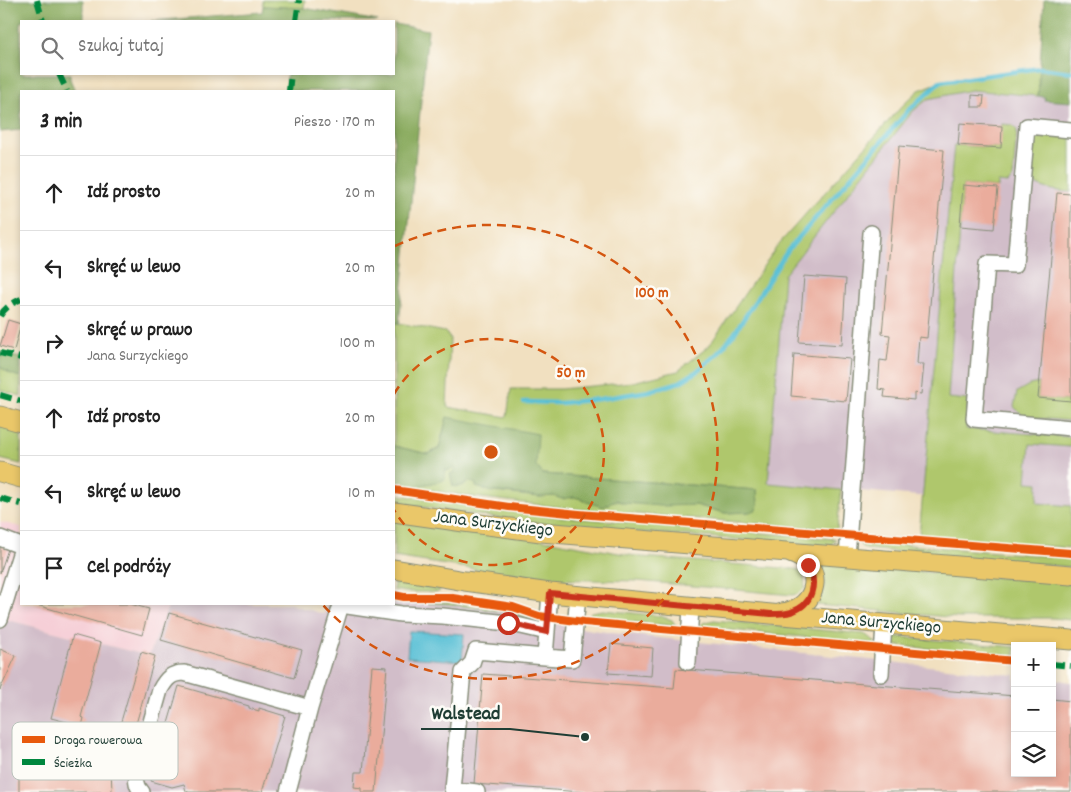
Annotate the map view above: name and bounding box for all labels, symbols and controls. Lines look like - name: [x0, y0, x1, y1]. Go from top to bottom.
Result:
- search box: [20, 20, 395, 75]
- icon: search: [38, 34, 66, 62]
- text: Szukaj tutaj: [78, 34, 164, 61]
- text: 3 min: [40, 108, 82, 138]
- text: Pieszo · 170 m: [294, 111, 375, 134]
- icon: ahead: [40, 179, 68, 207]
- text: Idź prosto: [87, 180, 160, 207]
- text: 20 m: [345, 182, 375, 205]
- icon: left: [40, 254, 68, 282]
- text: Skręć w lewo: [87, 255, 181, 282]
- text: 20 m: [345, 257, 375, 280]
- text: 100 m: [635, 283, 669, 305]
- text: Skręć w prawo: [87, 318, 193, 345]
- icon: right: [40, 329, 68, 357]
- text: 100 m: [339, 332, 375, 355]
- text: Jana Surzyckiego: [87, 345, 188, 368]
- text: 50 m: [557, 363, 585, 385]
- icon: ahead: [40, 404, 68, 432]
- text: Idź prosto: [87, 405, 160, 432]
- text: 20 m: [345, 407, 375, 430]
- centre of rings: [482, 443, 500, 461]
- icon: left: [40, 479, 68, 507]
- text: Skręć w lewo: [87, 480, 181, 507]
- text: 10 m: [348, 482, 375, 505]
- street label: Jana Surzyckiego: [432, 504, 554, 546]
- icon: arrive: [40, 554, 68, 582]
- route end: [797, 554, 820, 577]
- text: Cel podróży: [87, 555, 170, 582]
- street label: Jana Surzyckiego: [820, 605, 942, 643]
- route start: [497, 612, 520, 635]
- map controls: [1011, 642, 1056, 777]
- button: +: [1011, 642, 1056, 687]
- button: −: [1011, 687, 1056, 732]
- callout: Walstead: [421, 694, 510, 729]
- text: Walstead: [432, 701, 500, 729]
- legend: [12, 722, 178, 780]
- text: Droga rowerowa: [54, 731, 143, 751]
- button: layers: [1011, 732, 1056, 777]
- text: Ścieżka: [54, 754, 92, 774]

